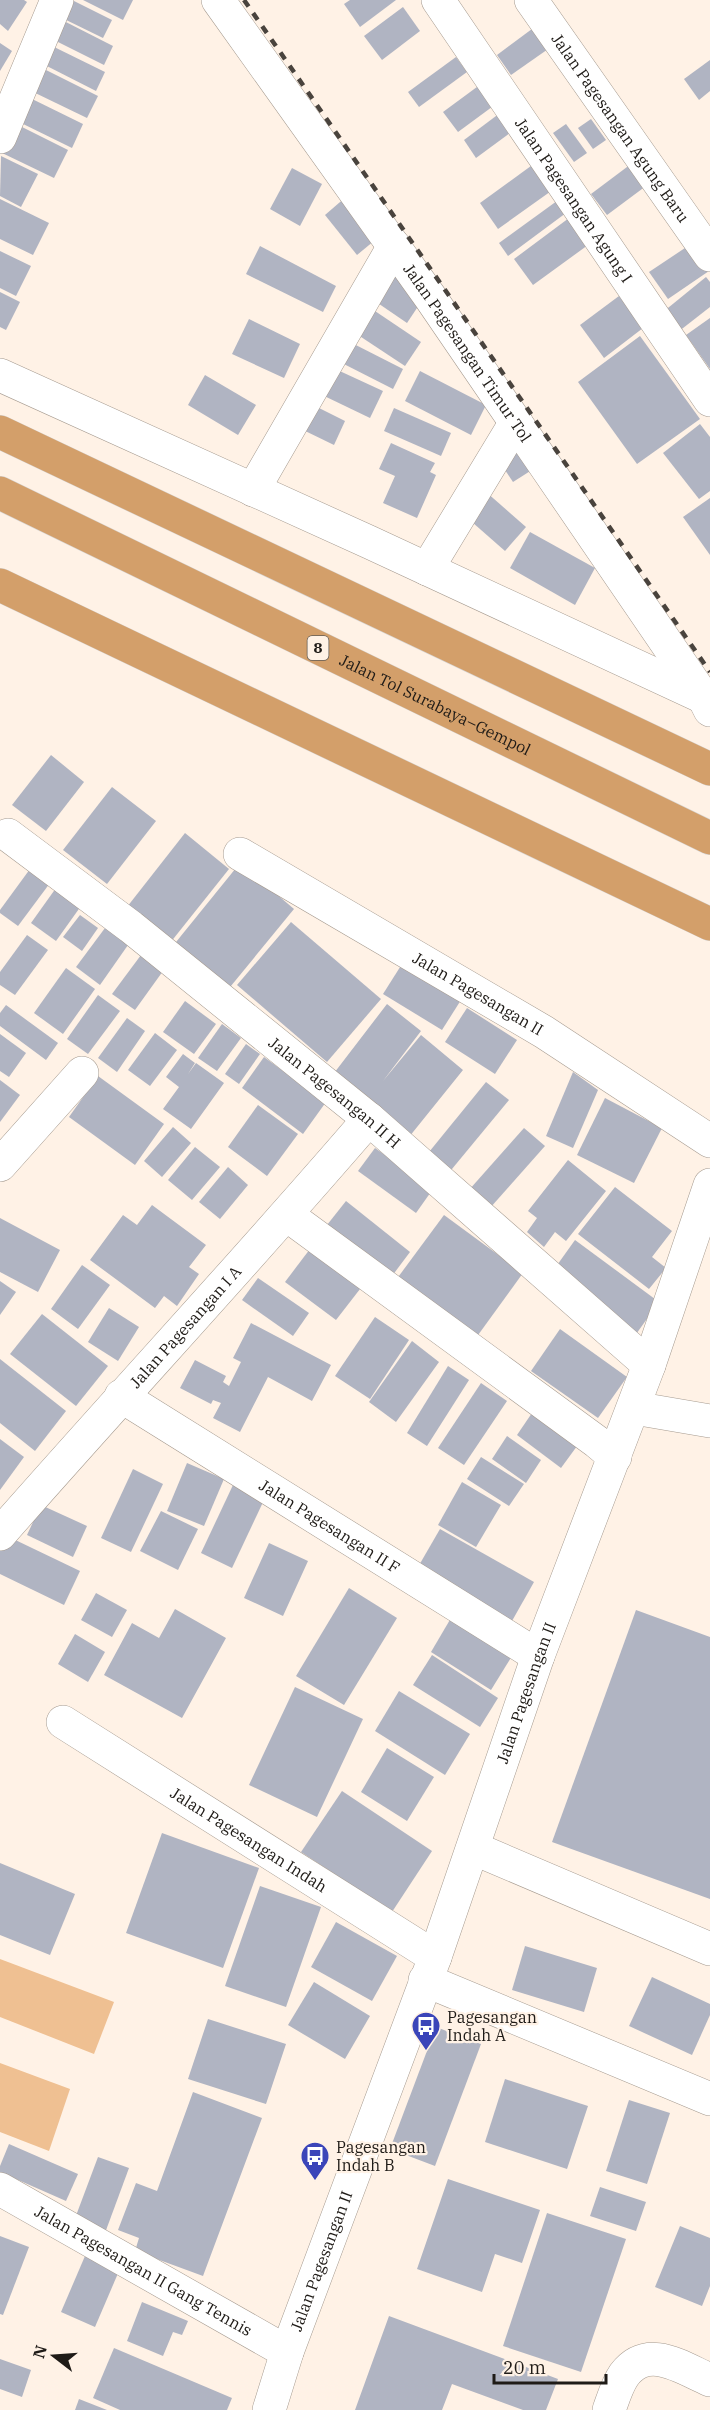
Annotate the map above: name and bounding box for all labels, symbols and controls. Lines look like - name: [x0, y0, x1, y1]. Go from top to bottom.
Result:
- street label: Jalan Pagesangan Agung Baru: [547, 29, 694, 226]
- street label: Jalan Pagesangan Agung I: [511, 114, 637, 286]
- street label: Jalan Pagesangan Timur Tol: [399, 259, 536, 446]
- road number: 8: [308, 636, 328, 660]
- street label: Jalan Tol Surabaya–Gempol: [336, 650, 534, 760]
- street label: Jalan Pagesangan II: [409, 947, 547, 1040]
- street label: Jalan Pagesangan II H: [265, 1032, 405, 1152]
- street label: Jalan Pagesangan I A: [125, 1262, 245, 1392]
- street label: Jalan Pagesangan II F: [256, 1475, 404, 1578]
- street label: Jalan Pagesangan II: [492, 1619, 560, 1766]
- street label: Jalan Pagesangan Indah: [167, 1783, 331, 1896]
- place label: Pagesangan Indah A: [447, 2007, 537, 2045]
- bus stop icon: Pagesangan Indah A: [410, 2010, 442, 2052]
- place label: Pagesangan Indah B: [336, 2137, 426, 2175]
- bus stop icon: Pagesangan Indah B: [299, 2140, 331, 2182]
- street label: Jalan Pagesangan II: [286, 2188, 357, 2334]
- street label: Jalan Pagesangan II Gang Tennis: [31, 2201, 256, 2340]
- north arrow: [24, 2326, 84, 2386]
- text: N: [28, 2343, 51, 2361]
- scale bar: [494, 2347, 606, 2385]
- text: 20 m: [503, 2356, 546, 2379]

